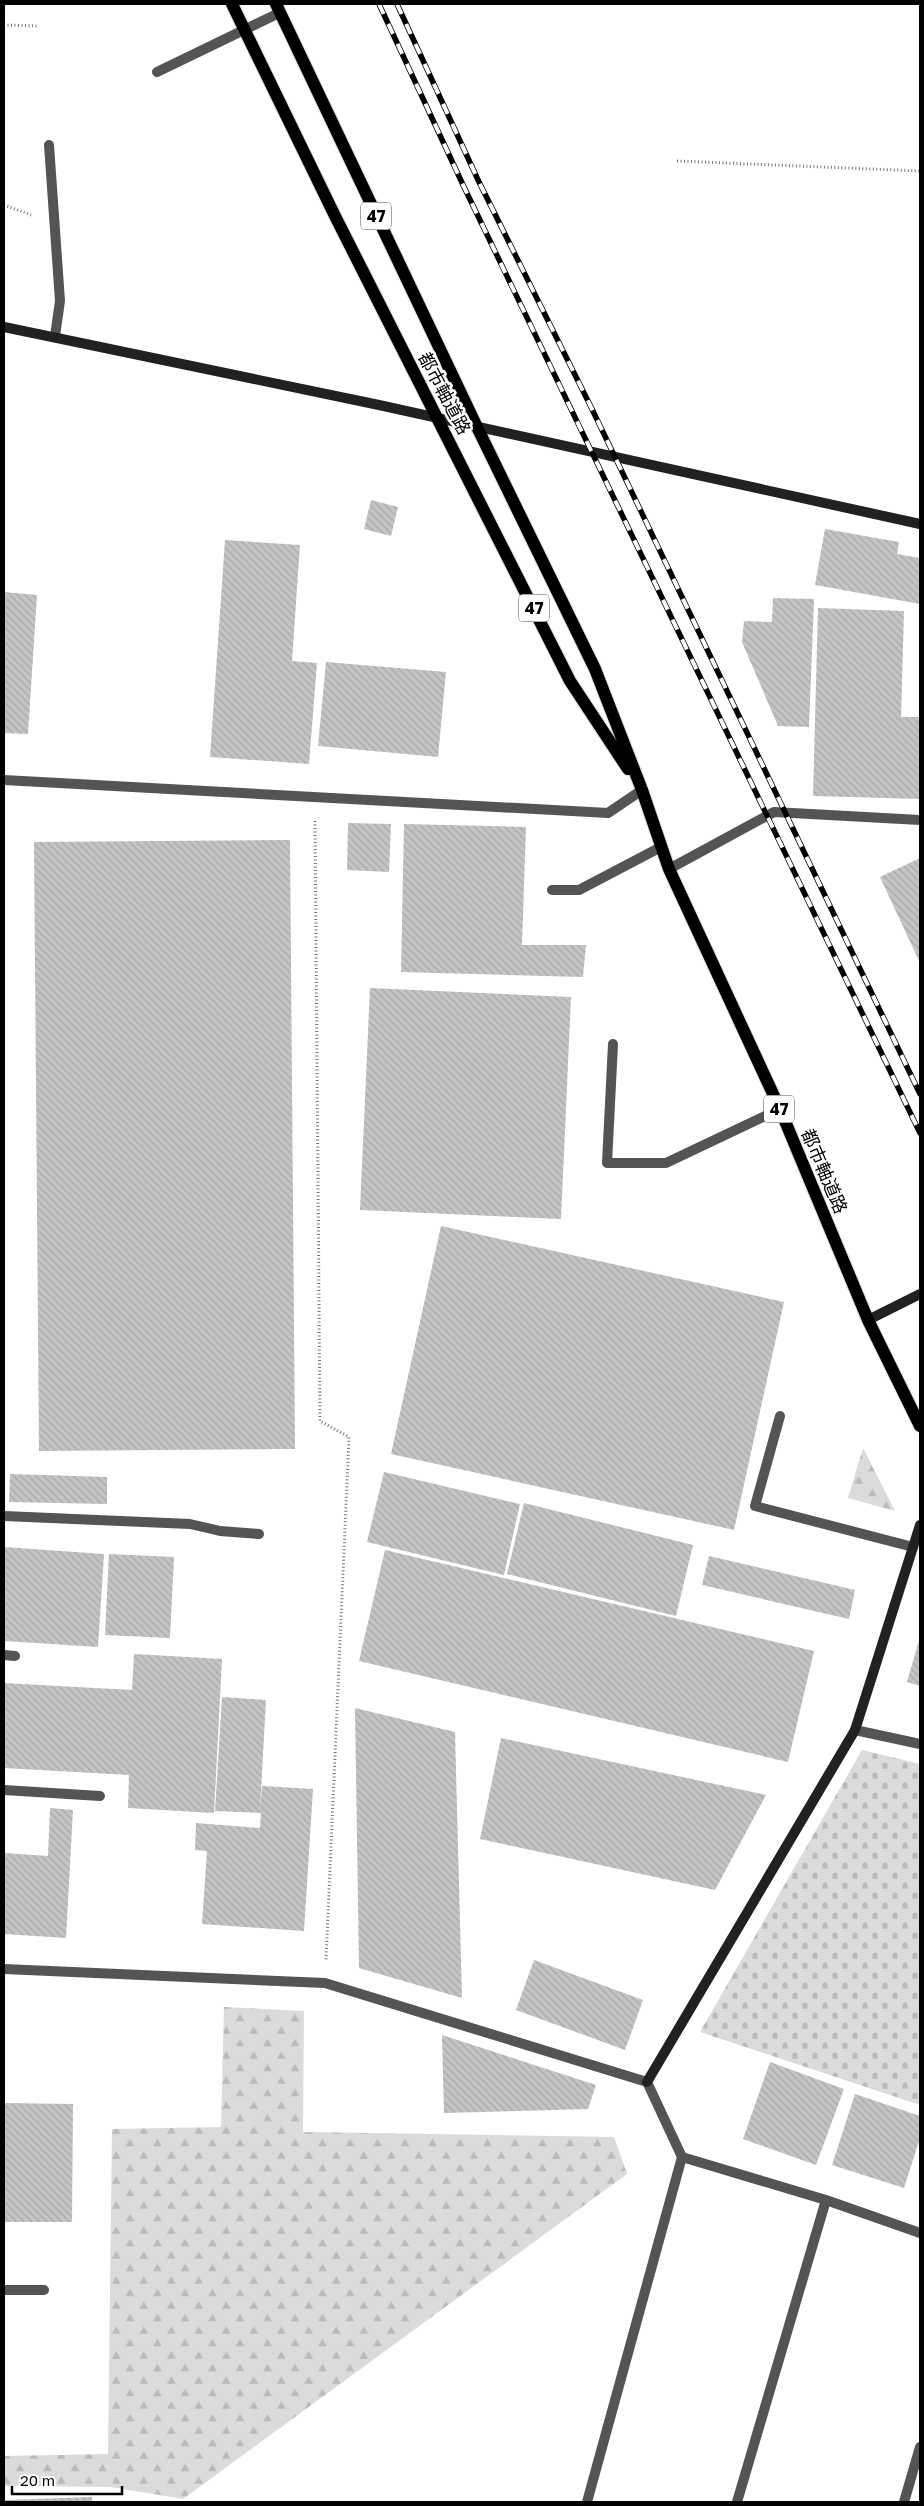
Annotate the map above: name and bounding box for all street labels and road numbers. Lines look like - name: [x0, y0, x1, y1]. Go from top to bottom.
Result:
- road number: 47: [361, 202, 391, 230]
- street label: 都市軸道路: [414, 348, 476, 438]
- road number: 47: [519, 594, 549, 622]
- road number: 47: [764, 1096, 794, 1122]
- street label: 都市軸道路: [797, 1125, 853, 1217]

